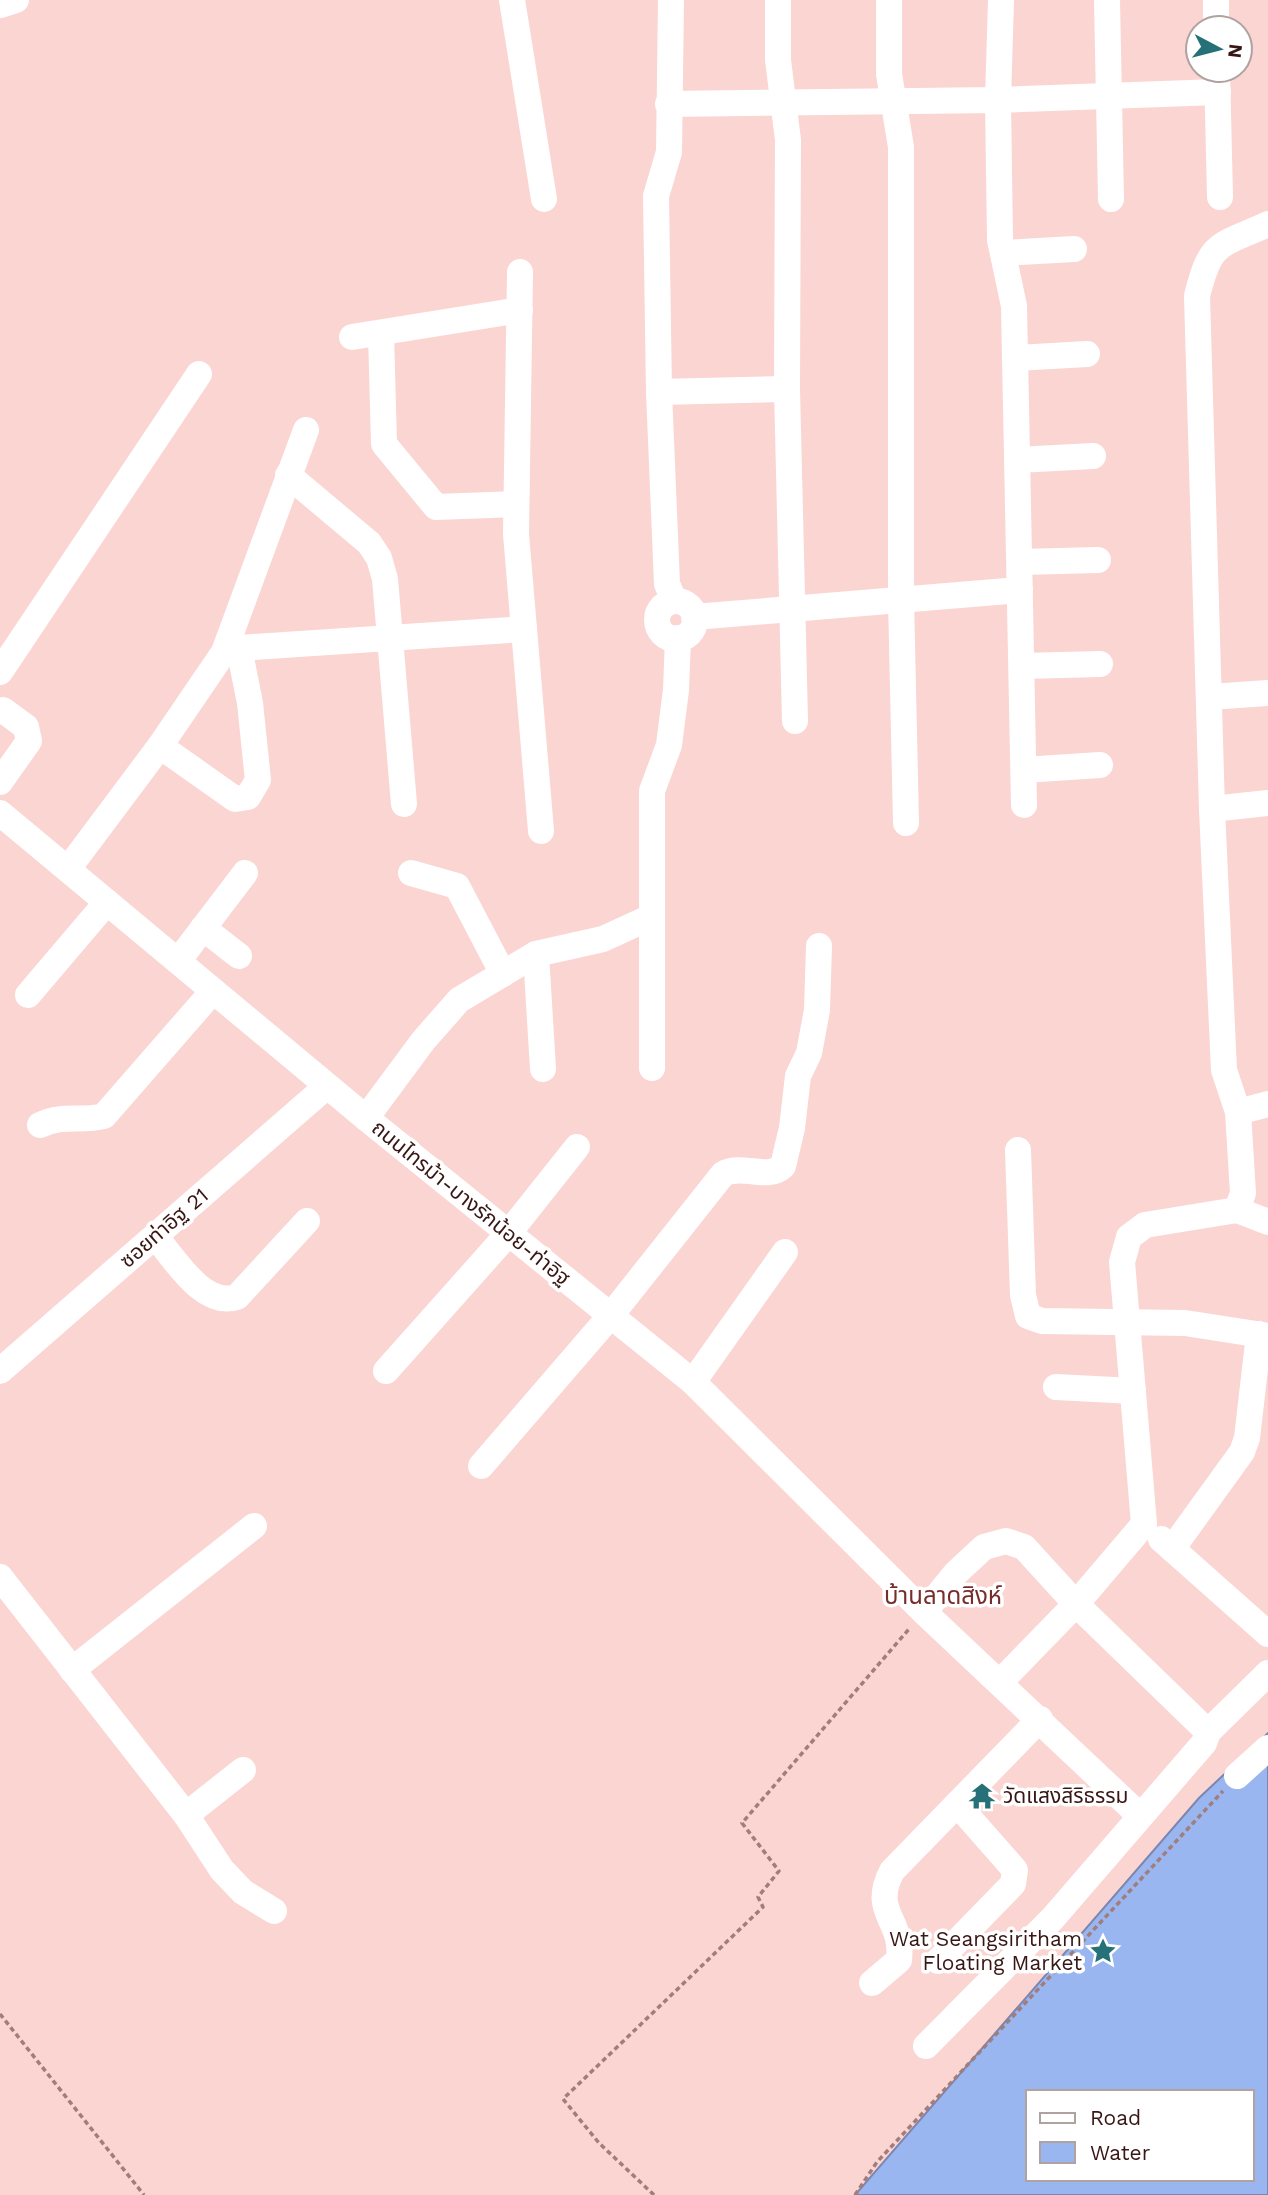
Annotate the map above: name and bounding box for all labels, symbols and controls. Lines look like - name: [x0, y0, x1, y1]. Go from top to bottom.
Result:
- north arrow: [1184, 14, 1254, 84]
- text: N: [1223, 43, 1248, 59]
- street label: ถนนไทรม้า-บางรักน้อย-ท่าอิฐ: [367, 1115, 576, 1290]
- street label: ซอยท่าอิฐ 21: [114, 1183, 213, 1273]
- district label: บ้านลาดสิงห์: [884, 1582, 1002, 1610]
- temple icon: วัดแสงสิริธรรม: [967, 1781, 997, 1811]
- place label: วัดแสงสิริธรรม: [1003, 1783, 1128, 1808]
- place label: Wat Seangsiritham Floating Market: [889, 1926, 1082, 1975]
- place icon: Wat Seangsiritham Floating Market: [1088, 1936, 1118, 1966]
- legend: [1026, 2090, 1254, 2181]
- text: Road: [1090, 2105, 1141, 2130]
- text: Water: [1090, 2140, 1151, 2165]

